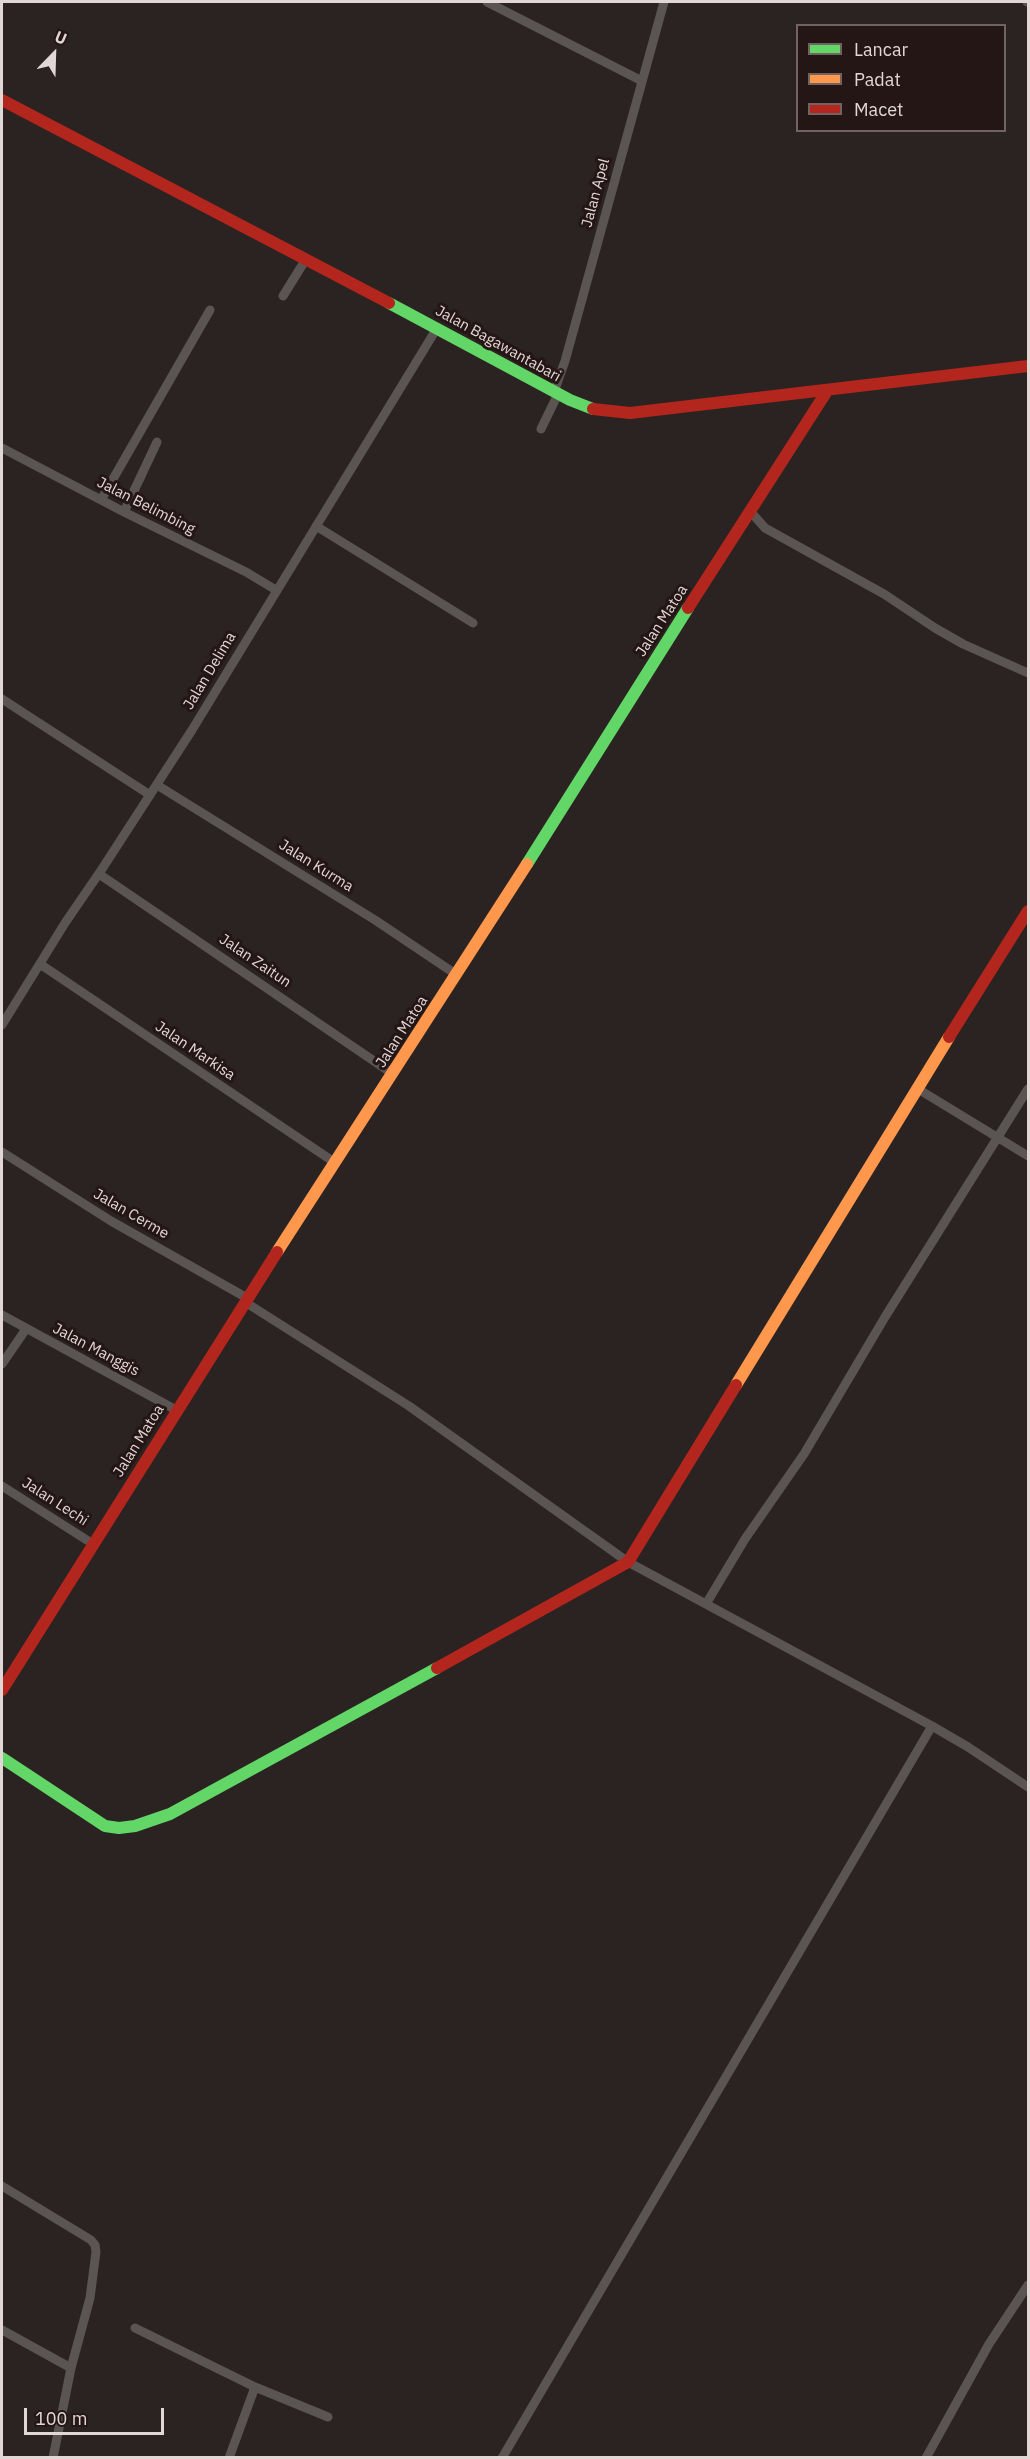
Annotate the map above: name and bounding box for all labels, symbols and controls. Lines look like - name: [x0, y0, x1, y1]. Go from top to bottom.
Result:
- north arrow: [24, 24, 84, 84]
- legend: [796, 24, 1006, 132]
- text: U: [52, 26, 70, 49]
- text: Lancar: [854, 38, 908, 61]
- text: Padat: [854, 68, 901, 91]
- text: Macet: [854, 98, 903, 121]
- street label: Jalan Apel: [578, 157, 614, 229]
- street label: Jalan Bagawantabari: [432, 302, 564, 386]
- street label: Jalan Belimbing: [94, 474, 198, 538]
- street label: Jalan Matoa: [632, 582, 692, 660]
- street label: Jalan Delima: [180, 629, 240, 713]
- street label: Jalan Kurma: [275, 836, 357, 896]
- street label: Jalan Zaitun: [216, 930, 294, 992]
- street label: Jalan Matoa: [372, 993, 432, 1071]
- street label: Jalan Markisa: [152, 1018, 238, 1084]
- street label: Jalan Cerme: [90, 1185, 172, 1243]
- street label: Jalan Manggis: [50, 1320, 142, 1380]
- street label: Jalan Matoa: [110, 1402, 168, 1480]
- street label: Jalan Lechi: [19, 1474, 91, 1530]
- scale bar: [27, 2396, 166, 2434]
- text: 100 m: [35, 2407, 87, 2430]

